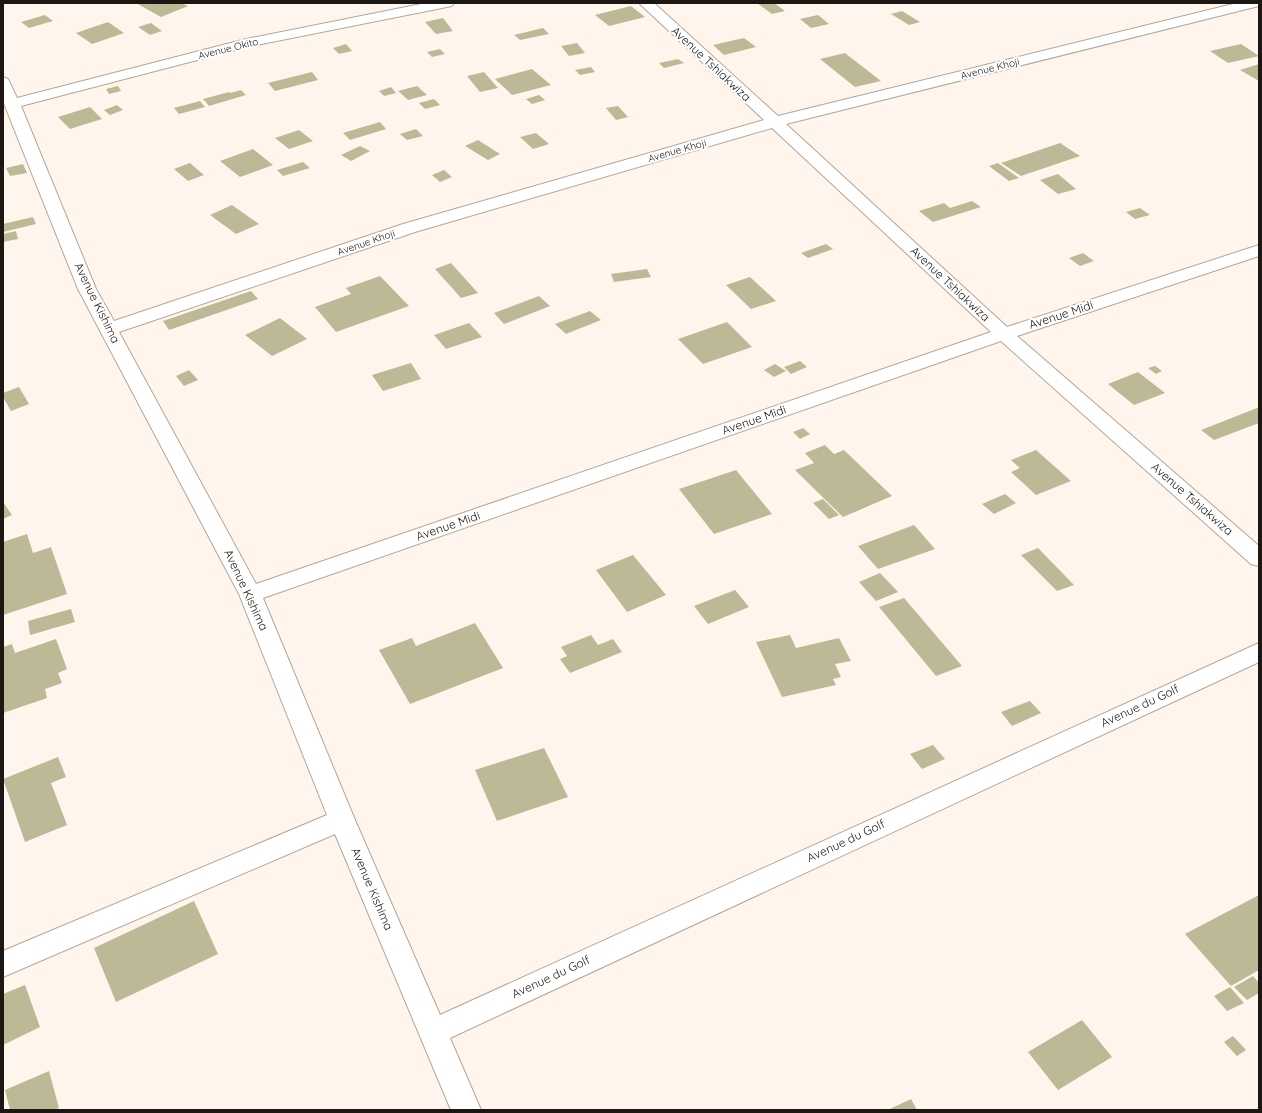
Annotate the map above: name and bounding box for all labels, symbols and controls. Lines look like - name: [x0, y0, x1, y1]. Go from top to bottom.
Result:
- street label: Avenue Tshiakwiza: [668, 23, 754, 104]
- street label: Avenue Okito: [197, 35, 260, 62]
- street label: Avenue Khoji: [959, 55, 1021, 82]
- street label: Avenue Khoji: [646, 136, 708, 165]
- street label: Avenue Khoji: [336, 227, 397, 258]
- street label: Avenue Tshiakwiza: [907, 243, 993, 324]
- street label: Avenue Kishima: [71, 260, 124, 346]
- street label: Avenue Midi: [1027, 297, 1095, 332]
- street label: Avenue Midi: [720, 402, 788, 437]
- street label: Avenue Tshiakwiza: [1148, 459, 1236, 538]
- street label: Avenue Midi: [414, 508, 482, 543]
- street label: Avenue Kishima: [221, 547, 272, 633]
- street label: Avenue du Golf: [1098, 681, 1182, 730]
- street label: Avenue du Golf: [804, 816, 888, 865]
- street label: Avenue Kishima: [348, 845, 397, 932]
- street label: Avenue du Golf: [509, 952, 593, 1001]

